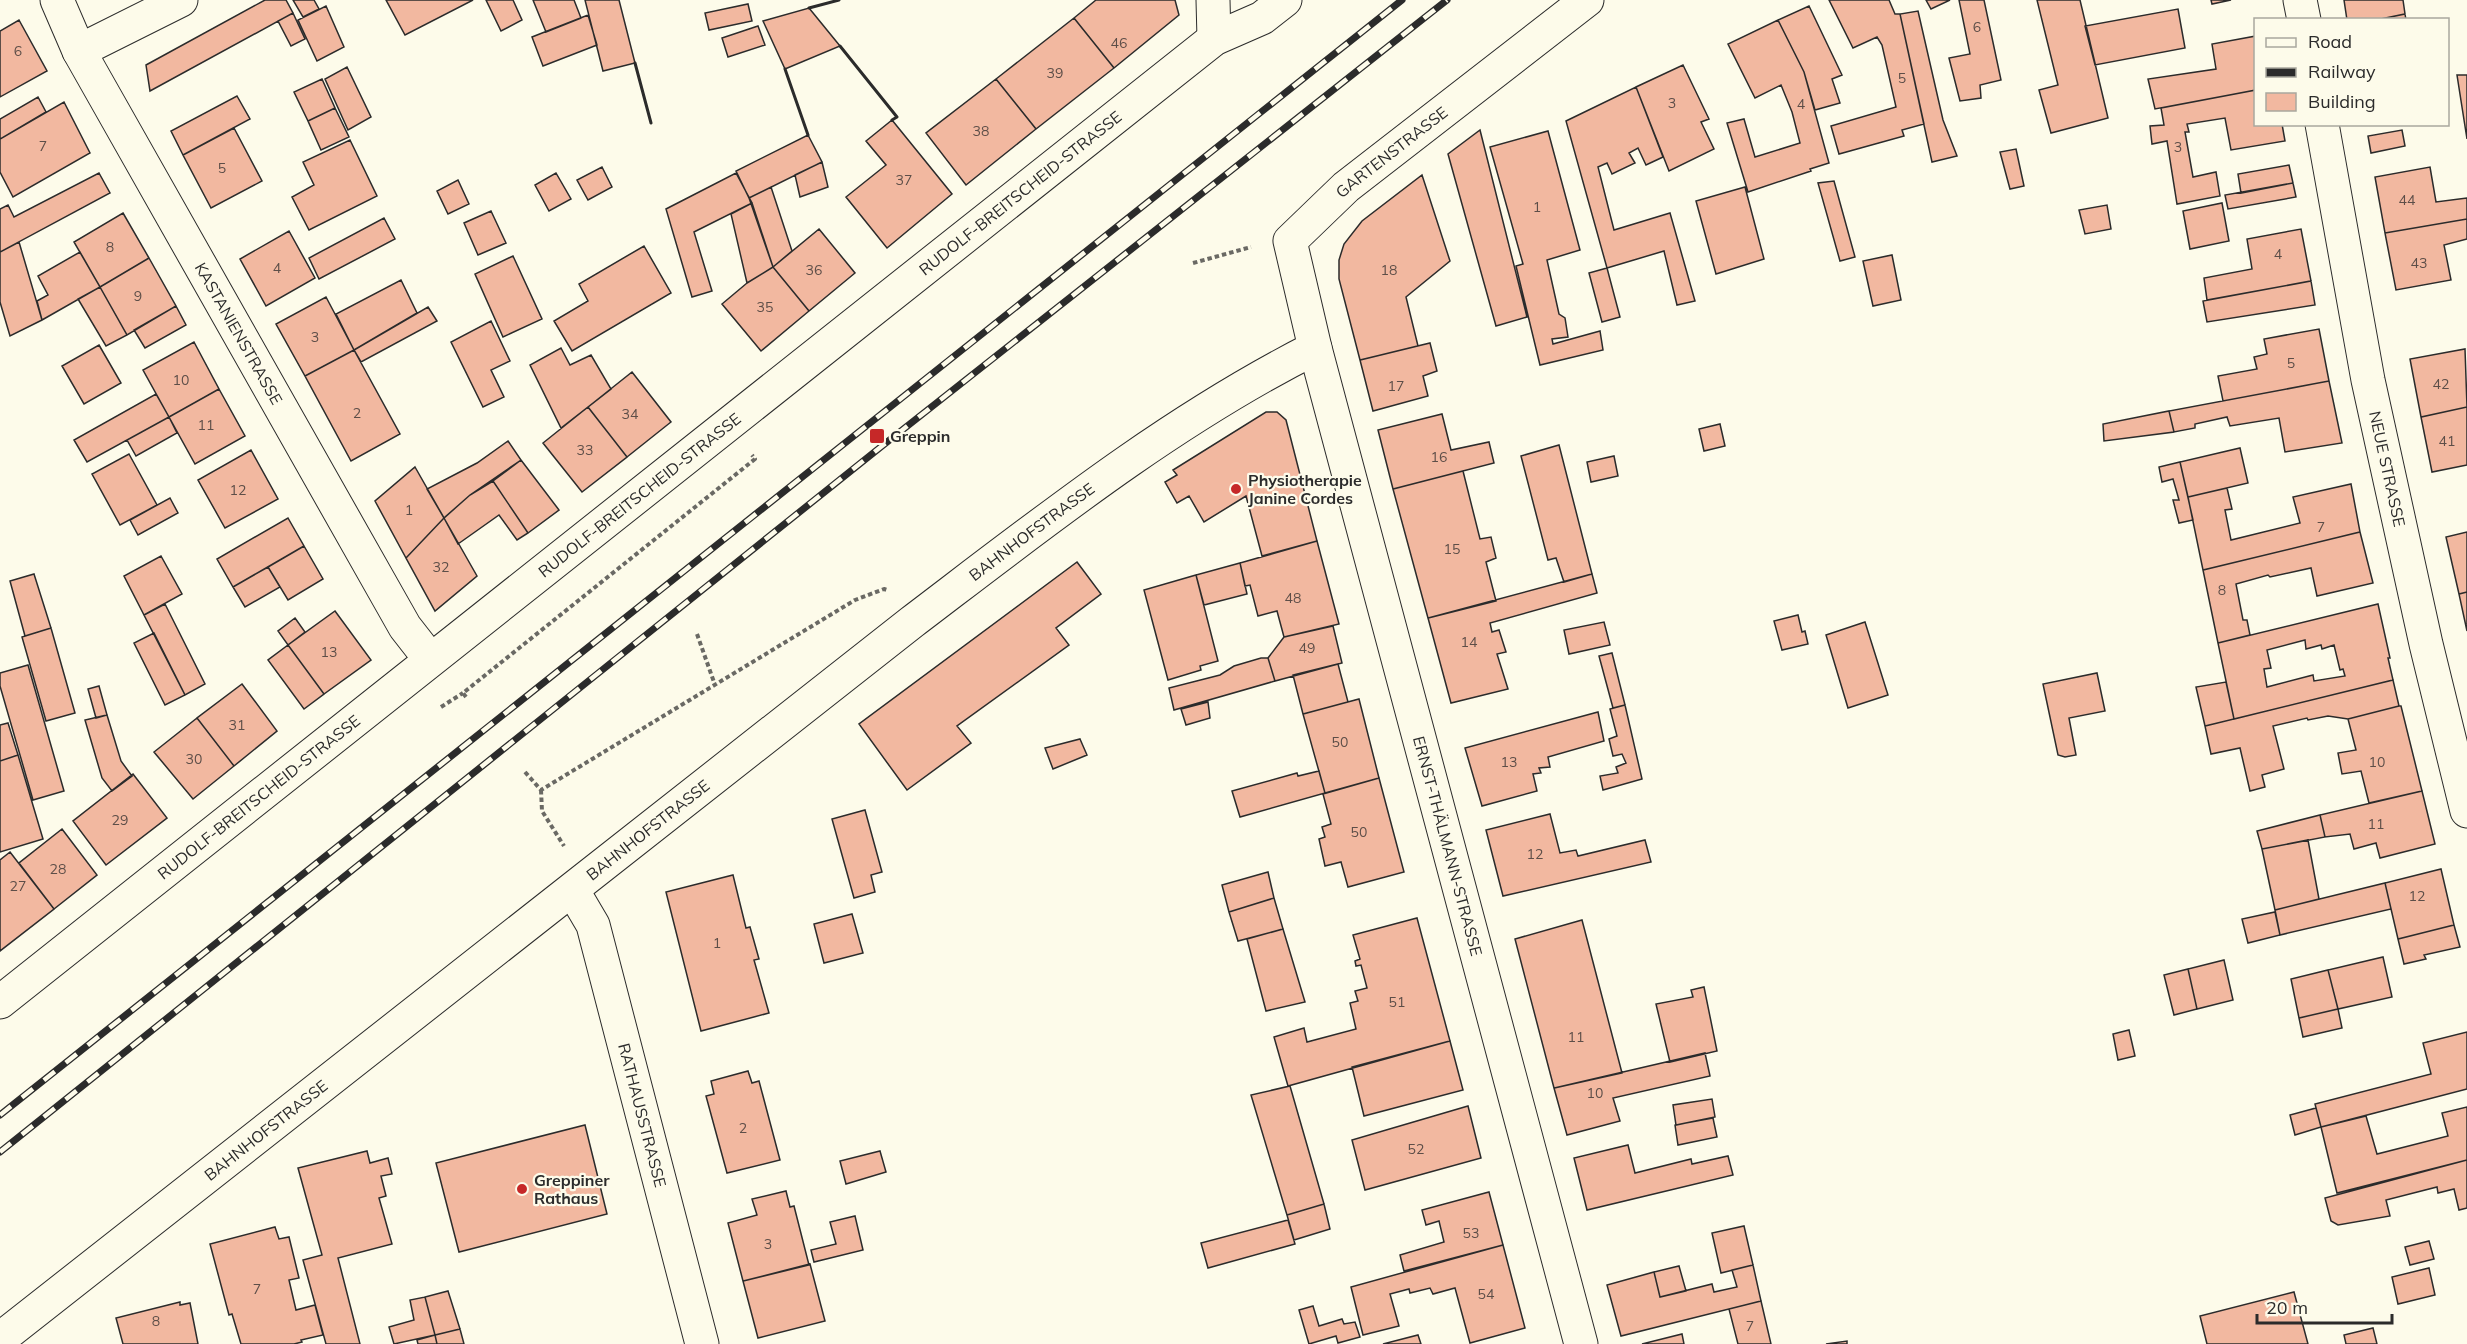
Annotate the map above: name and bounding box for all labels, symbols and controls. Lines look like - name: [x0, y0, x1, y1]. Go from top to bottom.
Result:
- house number: 6: [1973, 18, 1981, 36]
- legend: [2254, 18, 2449, 126]
- text: Road: [2308, 30, 2352, 53]
- house number: 46: [1111, 34, 1127, 52]
- house number: 6: [14, 42, 22, 60]
- text: Railway: [2308, 60, 2376, 83]
- house number: 39: [1047, 64, 1063, 82]
- house number: 5: [1898, 69, 1906, 87]
- text: Building: [2308, 90, 2376, 113]
- house number: 3: [1668, 94, 1676, 112]
- house number: 4: [1797, 95, 1806, 113]
- street label: GARTENSTRASSE: [1331, 102, 1451, 202]
- street label: RUDOLF-BREITSCHEID-STRASSE: [915, 106, 1125, 279]
- house number: 38: [973, 122, 989, 140]
- house number: 7: [39, 137, 47, 155]
- house number: 3: [2174, 138, 2182, 156]
- house number: 5: [218, 159, 226, 177]
- house number: 37: [896, 171, 912, 189]
- house number: 44: [2399, 191, 2416, 209]
- house number: 1: [1533, 198, 1541, 216]
- house number: 8: [106, 238, 114, 256]
- house number: 4: [2274, 245, 2283, 263]
- house number: 43: [2411, 254, 2427, 272]
- street label: KASTANIENSTRASSE: [191, 259, 287, 408]
- house number: 4: [273, 259, 282, 277]
- house number: 36: [806, 261, 822, 279]
- house number: 18: [1381, 261, 1397, 279]
- house number: 9: [134, 287, 142, 305]
- house number: 35: [757, 298, 773, 316]
- house number: 3: [311, 328, 319, 346]
- house number: 5: [2287, 354, 2295, 372]
- house number: 10: [173, 371, 189, 389]
- house number: 42: [2433, 375, 2449, 393]
- house number: 17: [1388, 377, 1404, 395]
- house number: 2: [353, 404, 361, 422]
- house number: 34: [622, 405, 639, 423]
- street label: RUDOLF-BREITSCHEID-STRASSE: [534, 408, 745, 581]
- street label: NEUE STRASSE: [2365, 409, 2410, 529]
- house number: 11: [198, 416, 214, 434]
- place label: Greppin: [890, 426, 950, 446]
- marker: Greppin: [868, 427, 886, 445]
- house number: 41: [2439, 432, 2455, 450]
- house number: 33: [577, 441, 593, 459]
- house number: 16: [1431, 448, 1447, 466]
- place label: Physiotherapie Janine Cordes: [1248, 470, 1362, 508]
- street label: BAHNHOFSTRASSE: [965, 478, 1098, 585]
- house number: 12: [230, 481, 246, 499]
- marker: Physiotherapie Janine Cordes: [1229, 482, 1243, 496]
- house number: 1: [405, 501, 413, 519]
- house number: 7: [2317, 518, 2325, 536]
- house number: 15: [1444, 540, 1460, 558]
- house number: 32: [433, 558, 449, 576]
- house number: 8: [2218, 581, 2226, 599]
- house number: 48: [1285, 589, 1301, 607]
- house number: 14: [1461, 633, 1478, 651]
- house number: 49: [1299, 639, 1315, 657]
- house number: 13: [321, 643, 337, 661]
- street label: RUDOLF-BREITSCHEID-STRASSE: [153, 710, 364, 883]
- house number: 31: [229, 716, 245, 734]
- house number: 50: [1332, 733, 1348, 751]
- street label: ERNST-THÄLMANN-STRASSE: [1409, 734, 1487, 958]
- house number: 30: [186, 750, 202, 768]
- house number: 13: [1501, 753, 1517, 771]
- house number: 10: [2369, 753, 2385, 771]
- street label: BAHNHOFSTRASSE: [582, 775, 713, 884]
- house number: 29: [112, 811, 128, 829]
- house number: 11: [2368, 815, 2384, 833]
- house number: 50: [1351, 823, 1367, 841]
- house number: 12: [1527, 845, 1543, 863]
- house number: 28: [50, 860, 66, 878]
- house number: 27: [10, 877, 26, 895]
- house number: 12: [2409, 887, 2425, 905]
- house number: 1: [713, 934, 721, 952]
- house number: 51: [1389, 993, 1405, 1011]
- house number: 11: [1568, 1028, 1584, 1046]
- street label: RATHAUSSTRASSE: [614, 1041, 671, 1189]
- street label: BAHNHOFSTRASSE: [200, 1075, 331, 1185]
- house number: 10: [1587, 1084, 1603, 1102]
- house number: 2: [739, 1119, 747, 1137]
- house number: 52: [1408, 1140, 1424, 1158]
- place label: Greppiner Rathaus: [534, 1170, 610, 1208]
- marker: Greppiner Rathaus: [515, 1182, 529, 1196]
- house number: 53: [1463, 1224, 1479, 1242]
- house number: 3: [764, 1235, 772, 1253]
- house number: 7: [253, 1280, 261, 1298]
- house number: 54: [1478, 1285, 1495, 1303]
- scale bar: [2257, 1287, 2392, 1325]
- text: 20 m: [2266, 1296, 2308, 1319]
- house number: 8: [152, 1312, 160, 1330]
- house number: 7: [1746, 1317, 1754, 1335]

